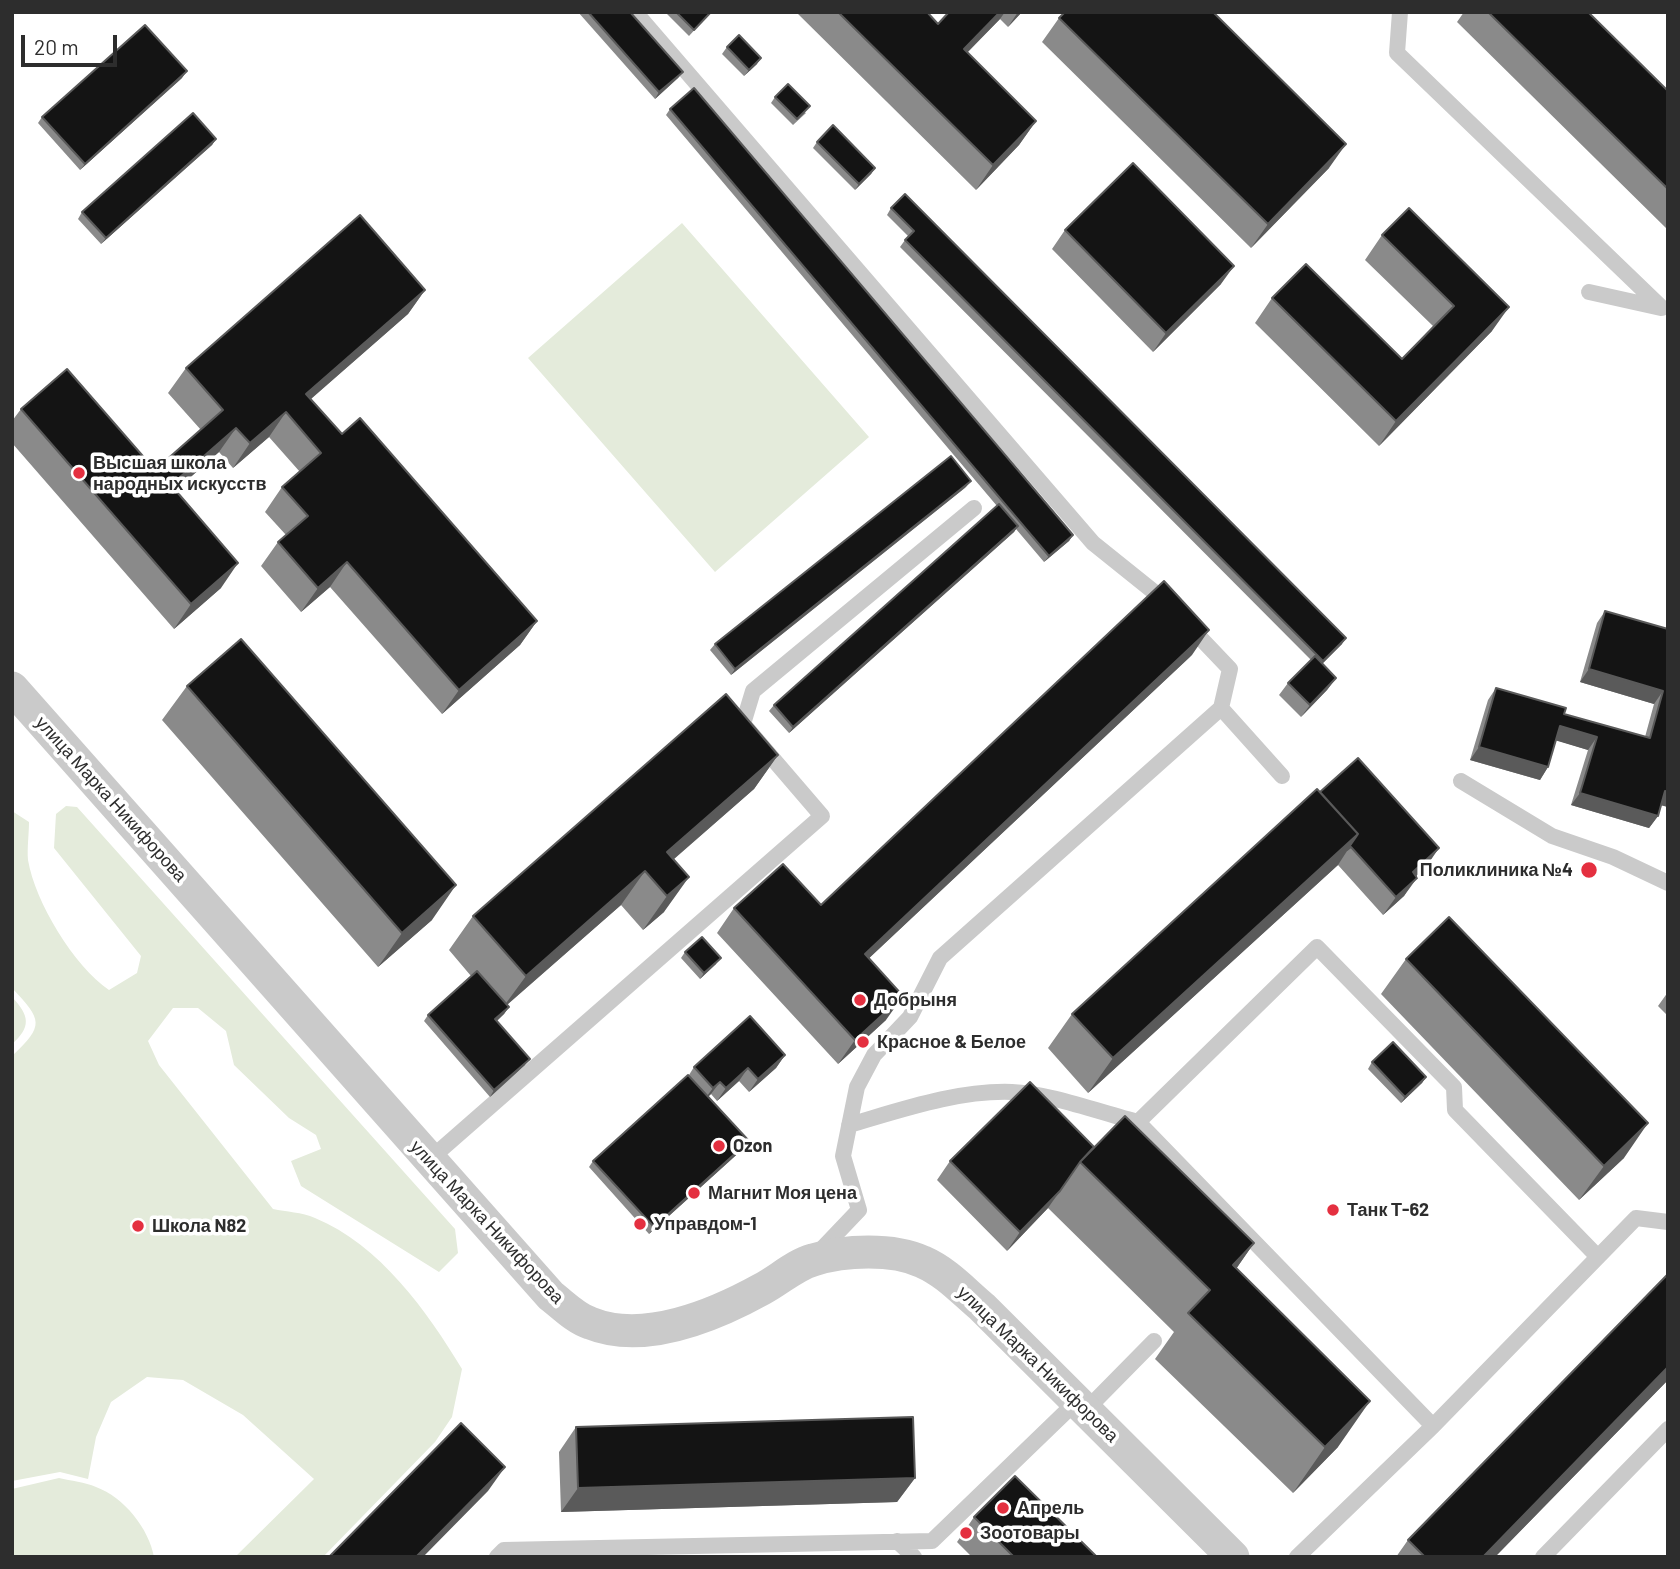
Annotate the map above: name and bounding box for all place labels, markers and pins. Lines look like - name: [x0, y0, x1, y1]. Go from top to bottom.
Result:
- place label: Высшая школа народных искусств: [93, 452, 266, 494]
- marker: Высшая школа народных искусств: [71, 465, 87, 481]
- place label: Поликлиника №4: [1420, 859, 1573, 881]
- marker: Поликлиника №4: [1579, 860, 1599, 880]
- place label: Добрыня: [874, 989, 957, 1011]
- marker: Добрыня: [852, 992, 868, 1008]
- place label: Красное & Белое: [877, 1031, 1026, 1053]
- marker: Красное & Белое: [855, 1034, 871, 1050]
- place label: Ozon: [733, 1135, 772, 1157]
- marker: Ozon: [711, 1138, 727, 1154]
- place label: Магнит Моя цена: [708, 1182, 857, 1204]
- marker: Магнит Моя цена: [686, 1185, 702, 1201]
- place label: Танк Т-62: [1347, 1199, 1429, 1221]
- marker: Танк Т-62: [1325, 1202, 1341, 1218]
- place label: Управдом-1: [654, 1213, 757, 1235]
- place label: Школа N82: [152, 1215, 246, 1237]
- marker: Управдом-1: [632, 1216, 648, 1232]
- marker: Школа N82: [130, 1218, 146, 1234]
- place label: Апрель: [1017, 1497, 1084, 1519]
- marker: Апрель: [995, 1500, 1011, 1516]
- place label: Зоотовары: [980, 1522, 1080, 1544]
- marker: Зоотовары: [958, 1525, 974, 1541]

